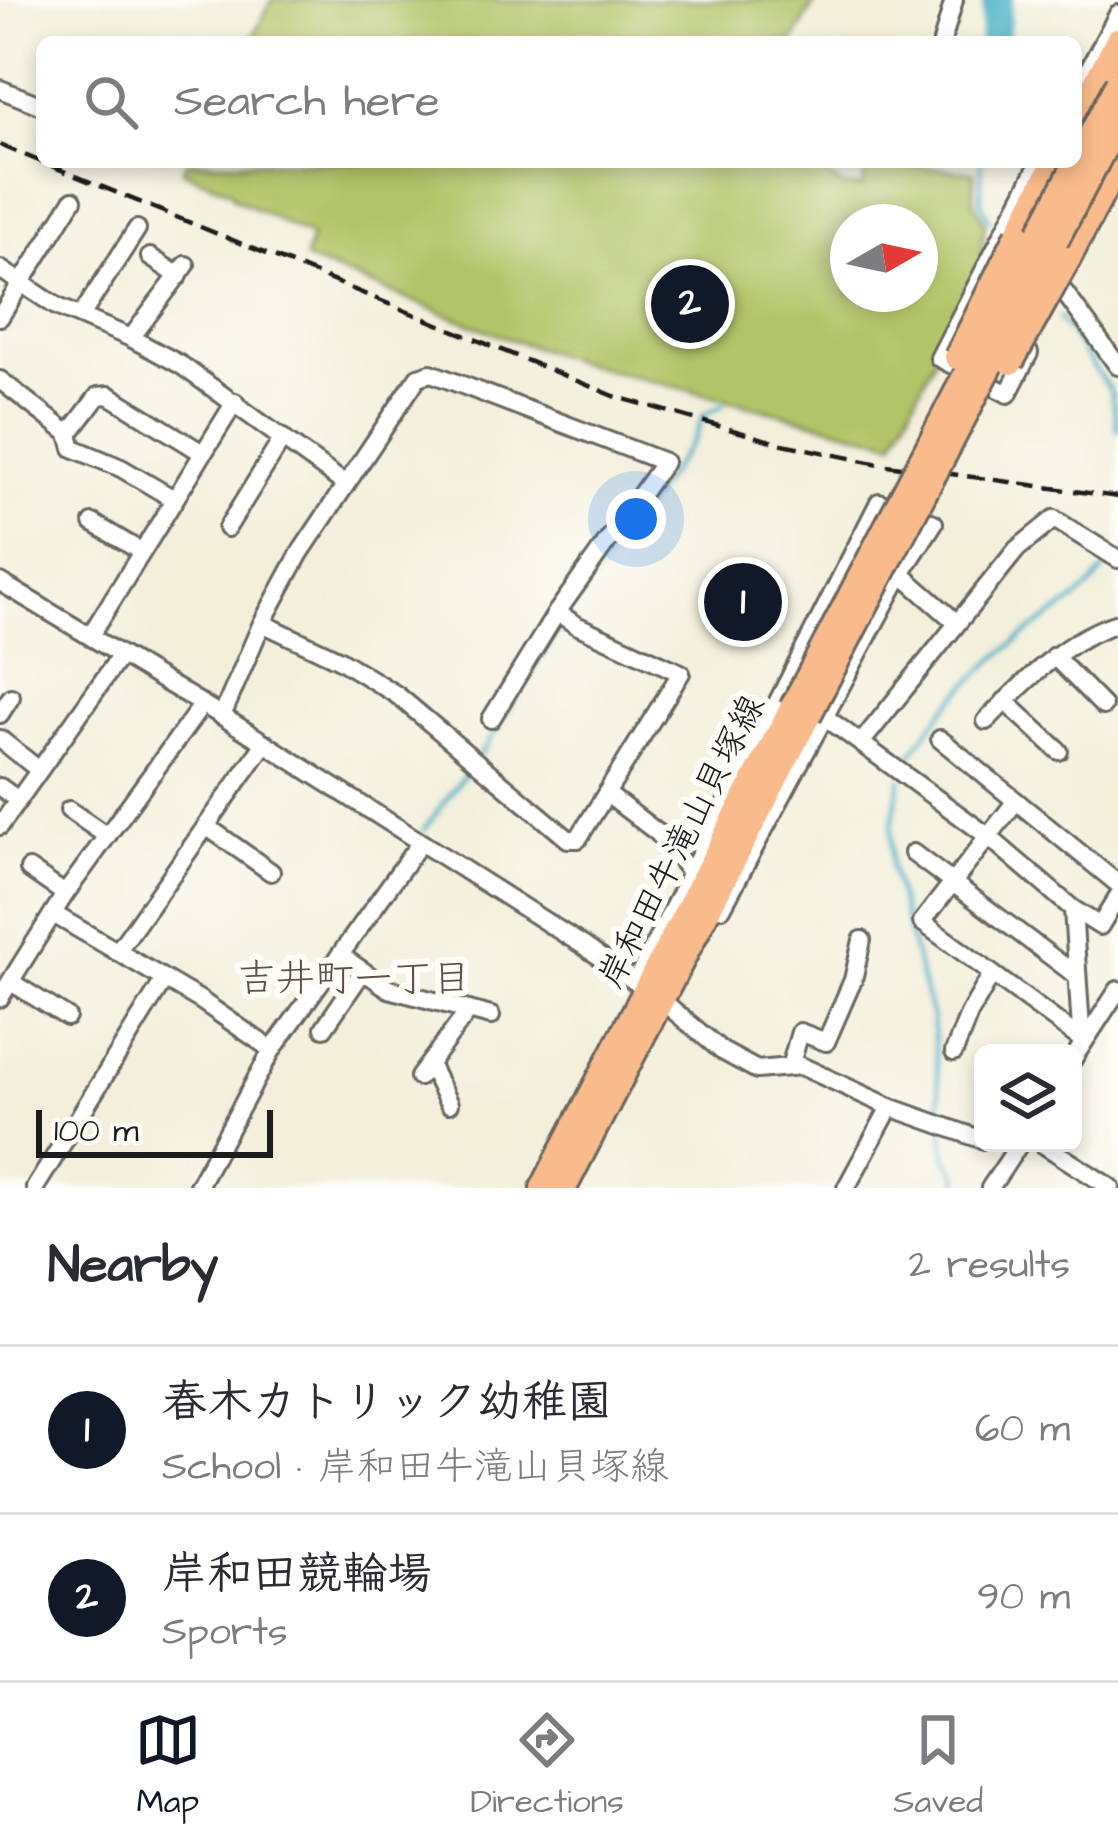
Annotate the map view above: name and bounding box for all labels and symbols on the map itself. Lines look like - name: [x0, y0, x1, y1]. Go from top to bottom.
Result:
- north arrow: [830, 204, 938, 312]
- pin: 2: [651, 259, 729, 349]
- your location: [606, 489, 666, 549]
- pin: 1: [704, 557, 782, 647]
- street label: 岸和田牛滝山貝塚線: [586, 686, 778, 998]
- district label: 吉井町一丁目: [237, 953, 471, 1007]
- scale bar: [36, 1104, 273, 1157]

